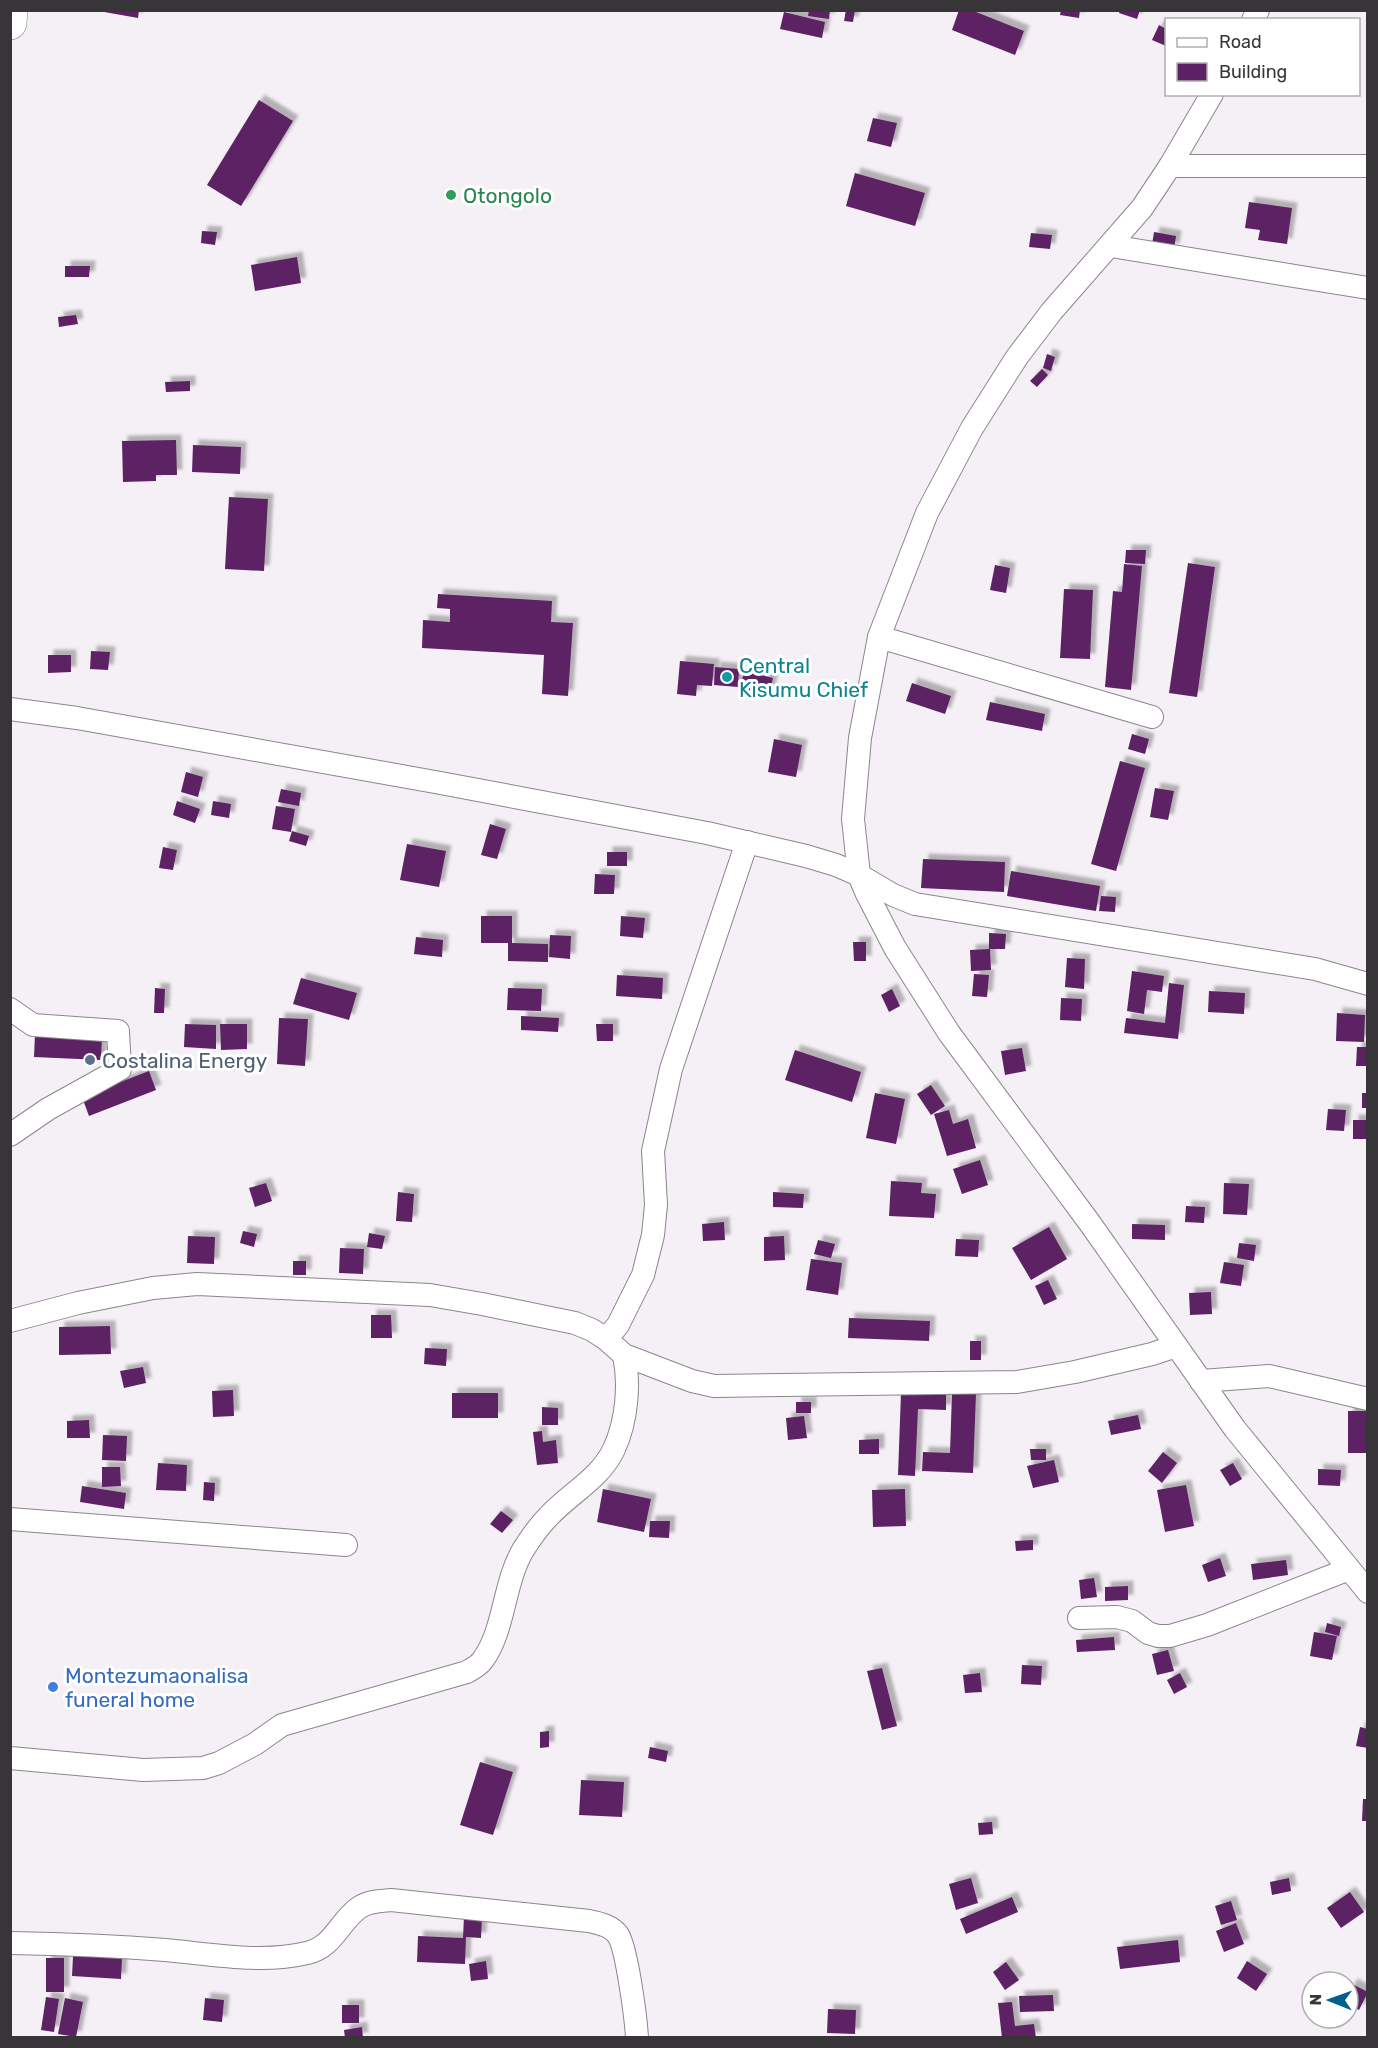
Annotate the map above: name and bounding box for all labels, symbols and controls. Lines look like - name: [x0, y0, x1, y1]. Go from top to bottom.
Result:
- legend: [1165, 18, 1360, 96]
- text: Road: [1219, 31, 1262, 53]
- text: Building: [1219, 61, 1287, 83]
- place label: Otongolo: [463, 183, 552, 208]
- marker: Otongolo: [444, 188, 458, 202]
- place label: Central Kisumu Chief: [739, 653, 868, 702]
- marker: Central Kisumu Chief: [720, 670, 734, 684]
- place label: Costalina Energy: [102, 1048, 268, 1073]
- marker: Costalina Energy: [83, 1053, 97, 1067]
- place label: Montezumaonalisa funeral home: [65, 1663, 249, 1712]
- marker: Montezumaonalisa funeral home: [46, 1680, 60, 1694]
- north arrow: [1300, 1970, 1360, 2030]
- text: N: [1306, 1994, 1325, 2006]

